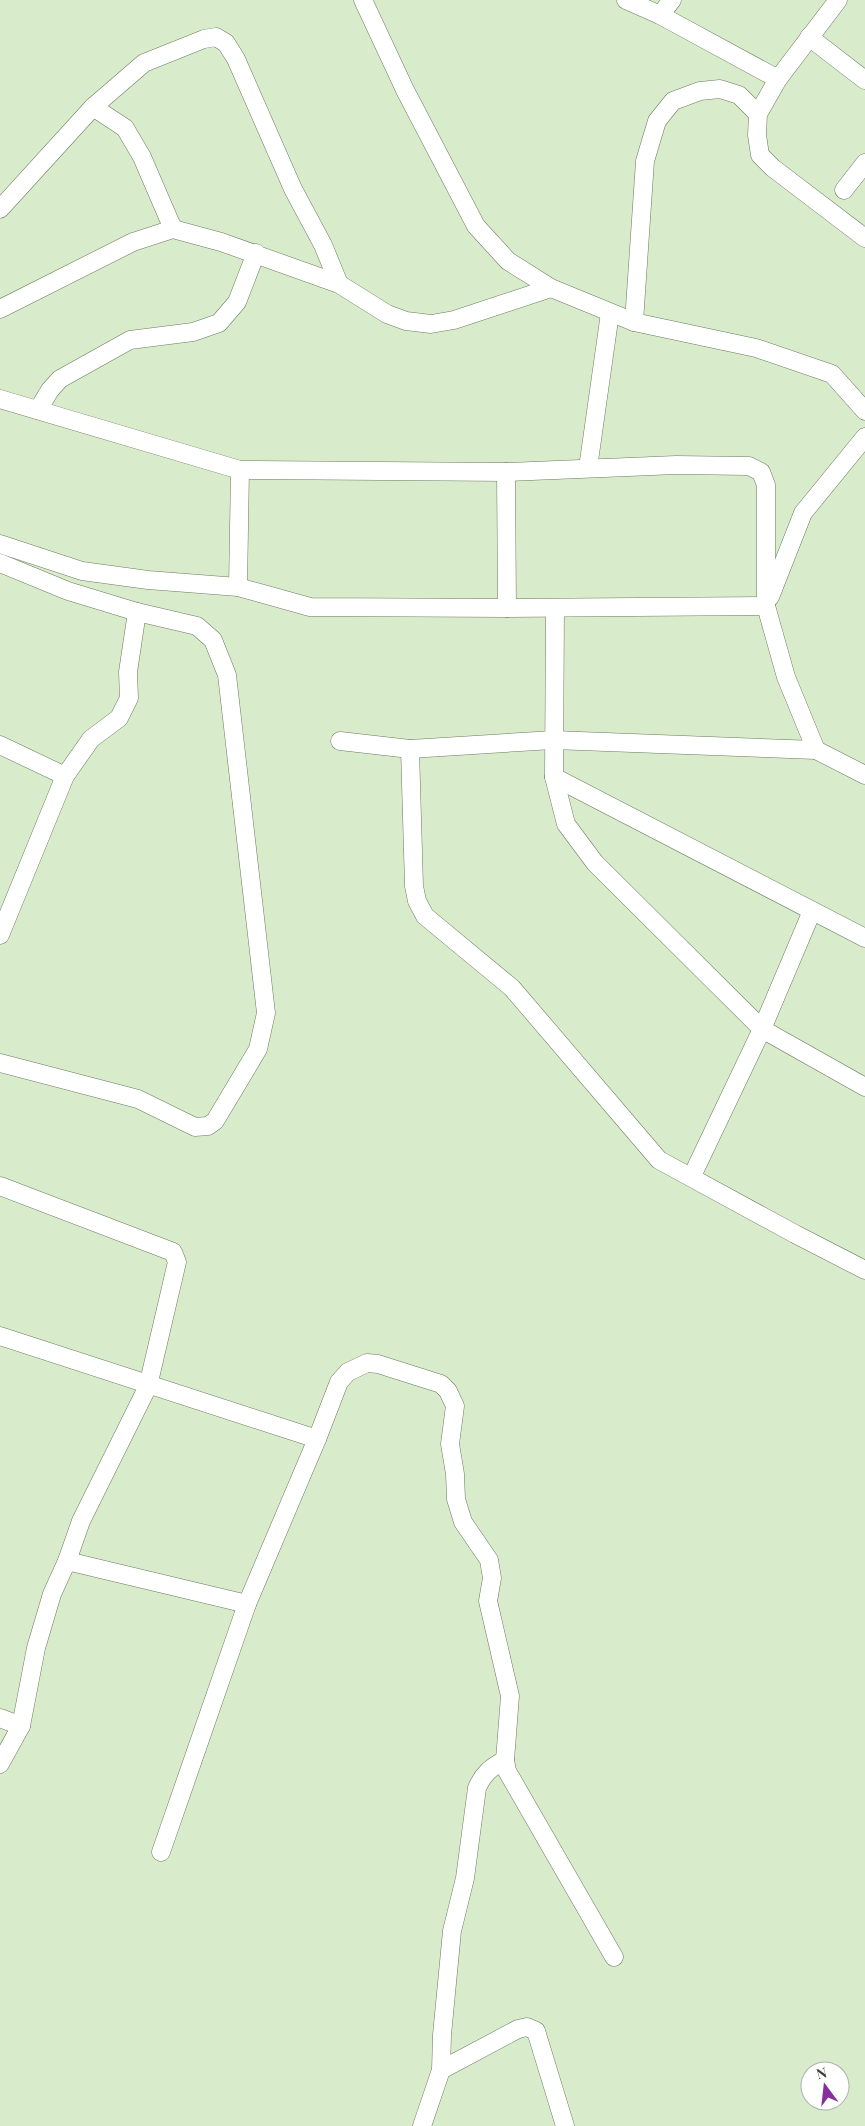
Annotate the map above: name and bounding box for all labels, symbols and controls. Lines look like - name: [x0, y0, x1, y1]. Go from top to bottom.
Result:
- north arrow: [800, 2061, 850, 2111]
- text: N: [814, 2062, 829, 2083]

